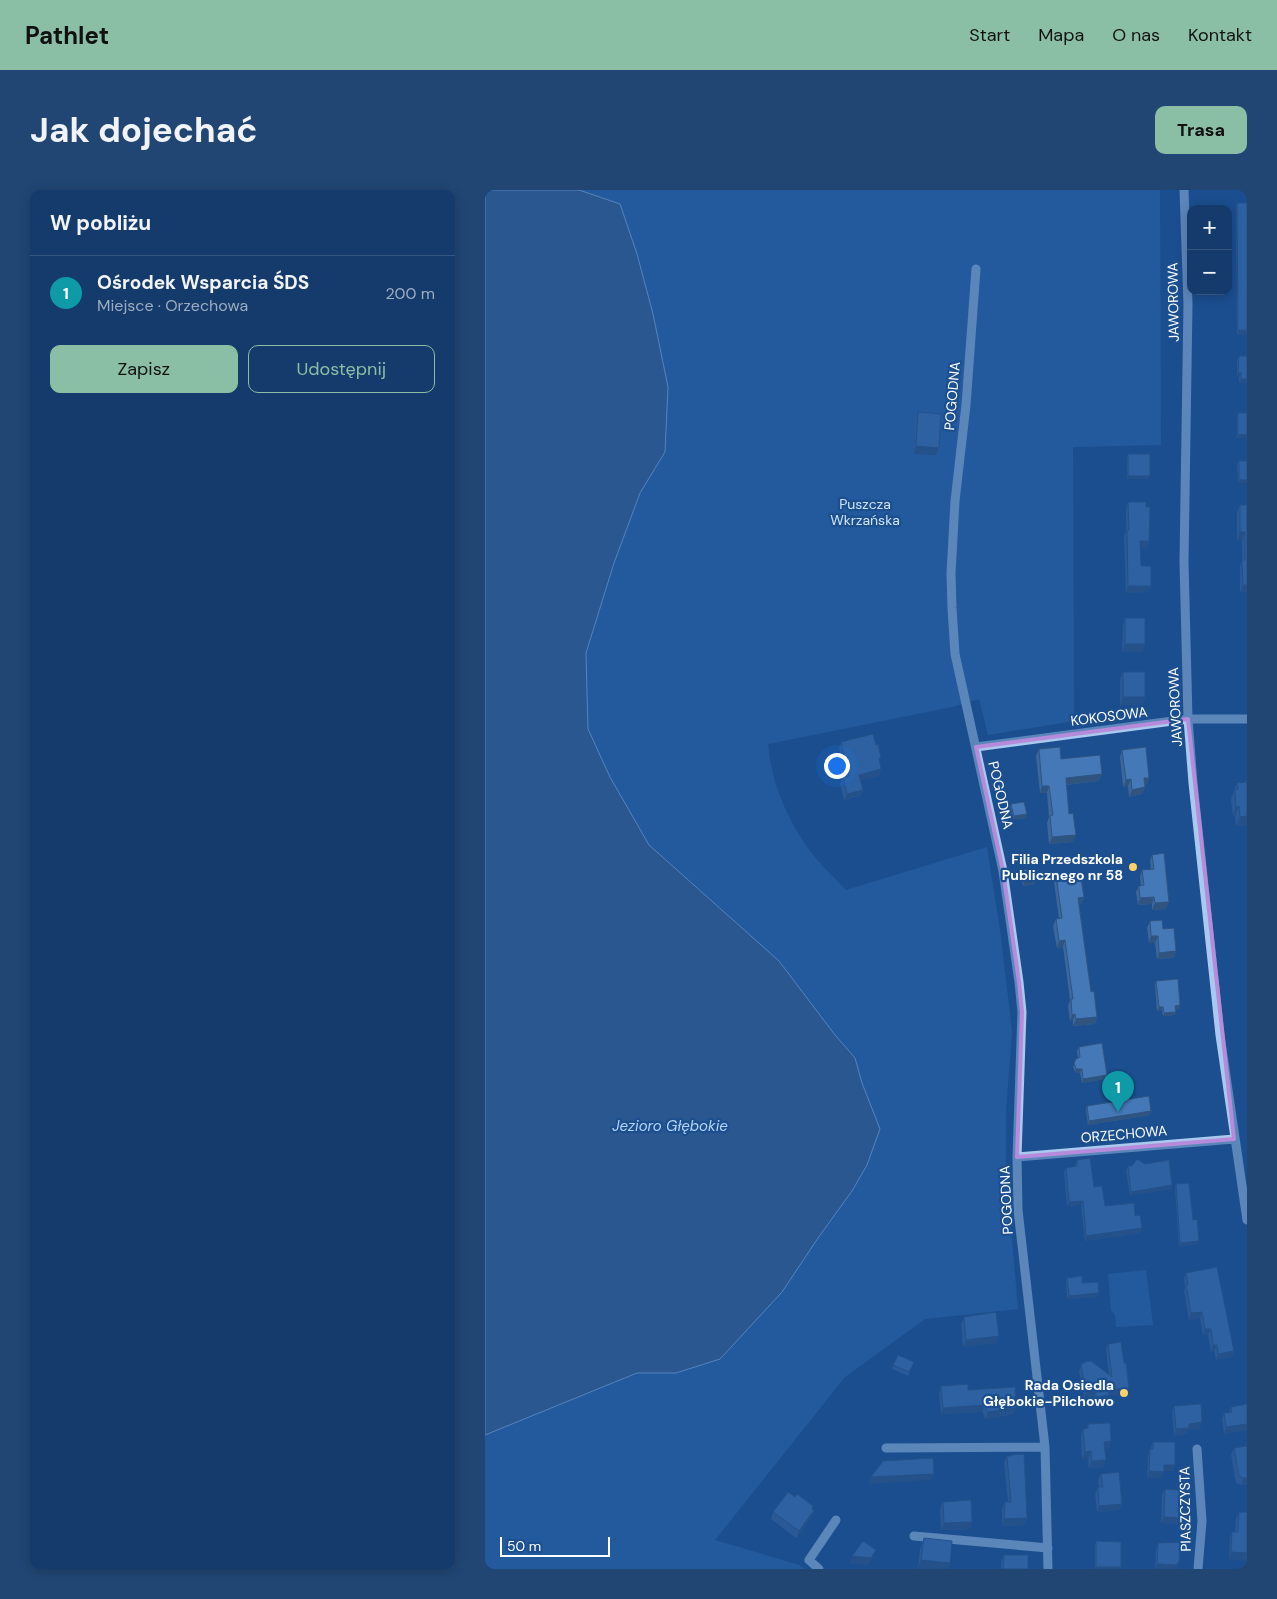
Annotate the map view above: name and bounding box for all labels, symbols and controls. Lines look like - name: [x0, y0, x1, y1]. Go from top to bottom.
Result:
- text: Pathlet: [25, 20, 109, 51]
- text: Start: [969, 23, 1010, 47]
- text: Mapa: [1038, 23, 1084, 47]
- text: O nas: [1112, 23, 1160, 47]
- text: Kontakt: [1188, 23, 1252, 47]
- button: Trasa: [1155, 106, 1247, 154]
- text: Jak dojechać: [30, 107, 257, 153]
- map controls: [1187, 205, 1232, 295]
- button: +: [1187, 205, 1232, 250]
- text: W pobliżu: [50, 209, 151, 237]
- button: −: [1187, 250, 1232, 295]
- street label: JAWOROWA: [1163, 262, 1183, 342]
- text: Ośrodek Wsparcia ŚDS: [97, 270, 309, 295]
- text: 1: [63, 283, 69, 304]
- text: 200 m: [386, 283, 435, 304]
- text: Miejsce · Orzechowa: [97, 295, 248, 316]
- button: Zapisz: [50, 345, 238, 393]
- button: Udostępnij: [248, 345, 435, 393]
- street label: POGODNA: [940, 361, 964, 431]
- park label: Puszcza Wkrzańska: [830, 495, 900, 529]
- street label: JAWOROWA: [1164, 667, 1186, 747]
- street label: KOKOSOWA: [1070, 702, 1148, 730]
- your location: [824, 753, 850, 779]
- street label: POGODNA: [984, 759, 1018, 831]
- place label: Filia Przedszkola Publicznego nr 58: [1002, 850, 1123, 884]
- marker: Filia Przedszkola Publicznego nr 58: [1127, 861, 1139, 873]
- pin: 1: [1102, 1071, 1134, 1112]
- water label: Jezioro Głębokie: [612, 1116, 728, 1136]
- street label: ORZECHOWA: [1080, 1121, 1168, 1147]
- street label: POGODNA: [995, 1165, 1017, 1235]
- place label: Rada Osiedla Głębokie-Pilchowo: [983, 1376, 1114, 1410]
- marker: Rada Osiedla Głębokie-Pilchowo: [1118, 1387, 1130, 1399]
- street label: PIASZCZYSTA: [1175, 1466, 1195, 1552]
- scale bar: [500, 1534, 610, 1557]
- text: 50 m: [507, 1537, 541, 1555]

